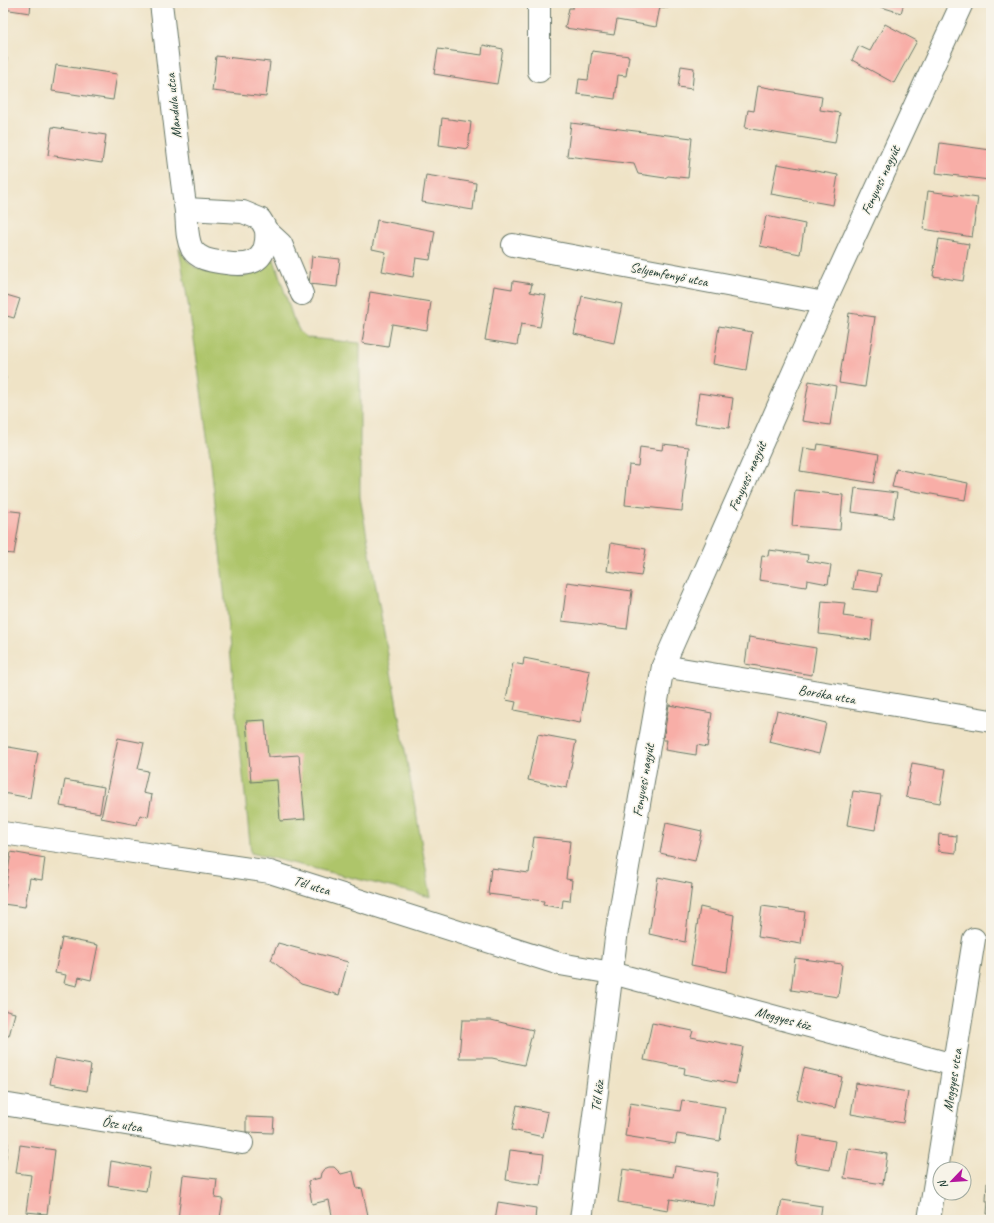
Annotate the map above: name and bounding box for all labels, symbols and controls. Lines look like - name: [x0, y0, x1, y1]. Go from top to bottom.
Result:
- street label: Mandula utca: [162, 71, 185, 139]
- street label: Fenyvesi nagyút: [857, 142, 904, 217]
- street label: Selyemfenyő utca: [628, 259, 711, 291]
- street label: Fenyvesi nagyút: [725, 438, 771, 513]
- street label: Boróka utca: [797, 681, 858, 708]
- street label: Fenyvesi nagyút: [629, 741, 658, 818]
- street label: Tél utca: [291, 872, 334, 899]
- street label: Meggyes köz: [753, 1003, 814, 1034]
- street label: Meggyes utca: [939, 1047, 966, 1113]
- street label: Tél köz: [587, 1078, 608, 1113]
- street label: Ősz utca: [101, 1113, 144, 1136]
- north arrow: [932, 1161, 972, 1201]
- text: N: [934, 1177, 951, 1191]

